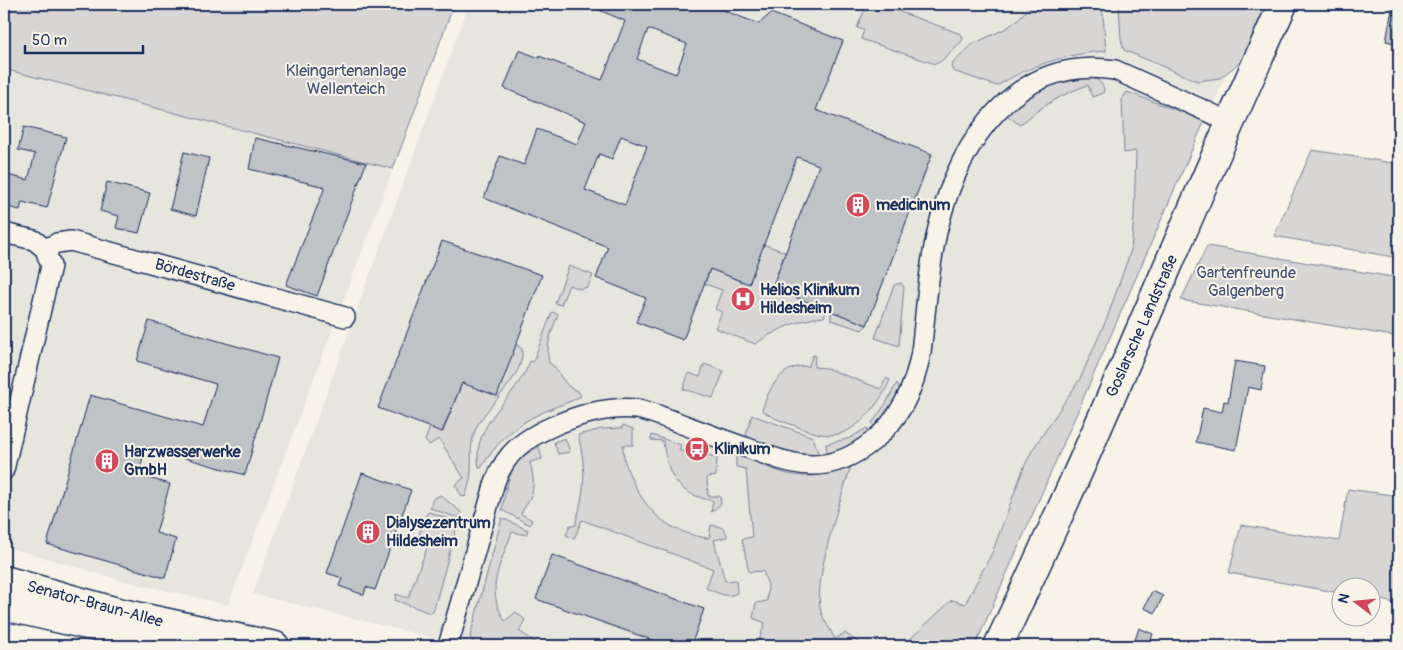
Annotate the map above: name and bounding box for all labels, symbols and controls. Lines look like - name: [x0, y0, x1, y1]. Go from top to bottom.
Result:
- scale bar: [25, 22, 142, 54]
- text: 50 m: [32, 31, 67, 50]
- park label: Kleingartenanlage Wellenteich: [286, 61, 406, 99]
- building icon: medicinum: [845, 192, 871, 218]
- place label: medicinum: [876, 195, 950, 215]
- street label: Goslarsche Landstraße: [1102, 252, 1182, 400]
- street label: Bördestraße: [153, 254, 237, 296]
- park label: Gartenfreunde Galgenberg: [1196, 263, 1296, 301]
- place label: Helios Klinikum Hildesheim: [760, 280, 860, 318]
- hospital icon: Helios Klinikum Hildesheim: [730, 286, 756, 312]
- bus stop icon: Klinikum: [684, 436, 710, 462]
- place label: Klinikum: [714, 439, 771, 459]
- place label: Harzwasserwerke GmbH: [124, 442, 242, 480]
- building icon: Harzwasserwerke GmbH: [94, 448, 120, 474]
- place label: Dialysezentrum Hildesheim: [386, 513, 491, 551]
- building icon: Dialysezentrum Hildesheim: [355, 519, 381, 545]
- street label: Senator-Braun-Allee: [25, 576, 165, 632]
- north arrow: [1330, 578, 1380, 628]
- text: N: [1335, 592, 1353, 605]

